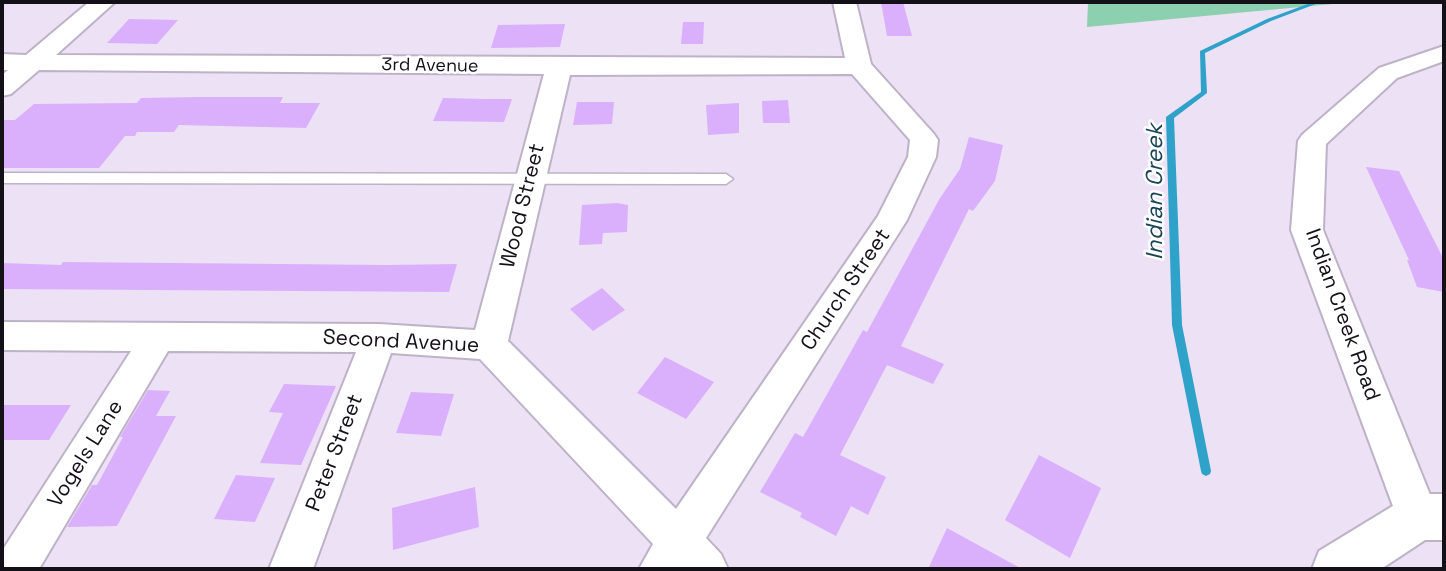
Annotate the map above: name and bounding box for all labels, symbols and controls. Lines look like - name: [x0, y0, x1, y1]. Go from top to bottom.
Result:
- street label: 3rd Avenue: [381, 54, 479, 78]
- water label: Indian Creek: [1142, 124, 1170, 260]
- street label: Wood Street: [495, 141, 551, 271]
- street label: Church Street: [796, 224, 896, 356]
- street label: Indian Creek Road: [1299, 226, 1385, 404]
- street label: Second Avenue: [322, 325, 480, 359]
- street label: Peter Street: [301, 391, 369, 515]
- street label: Vogels Lane: [43, 396, 129, 512]

